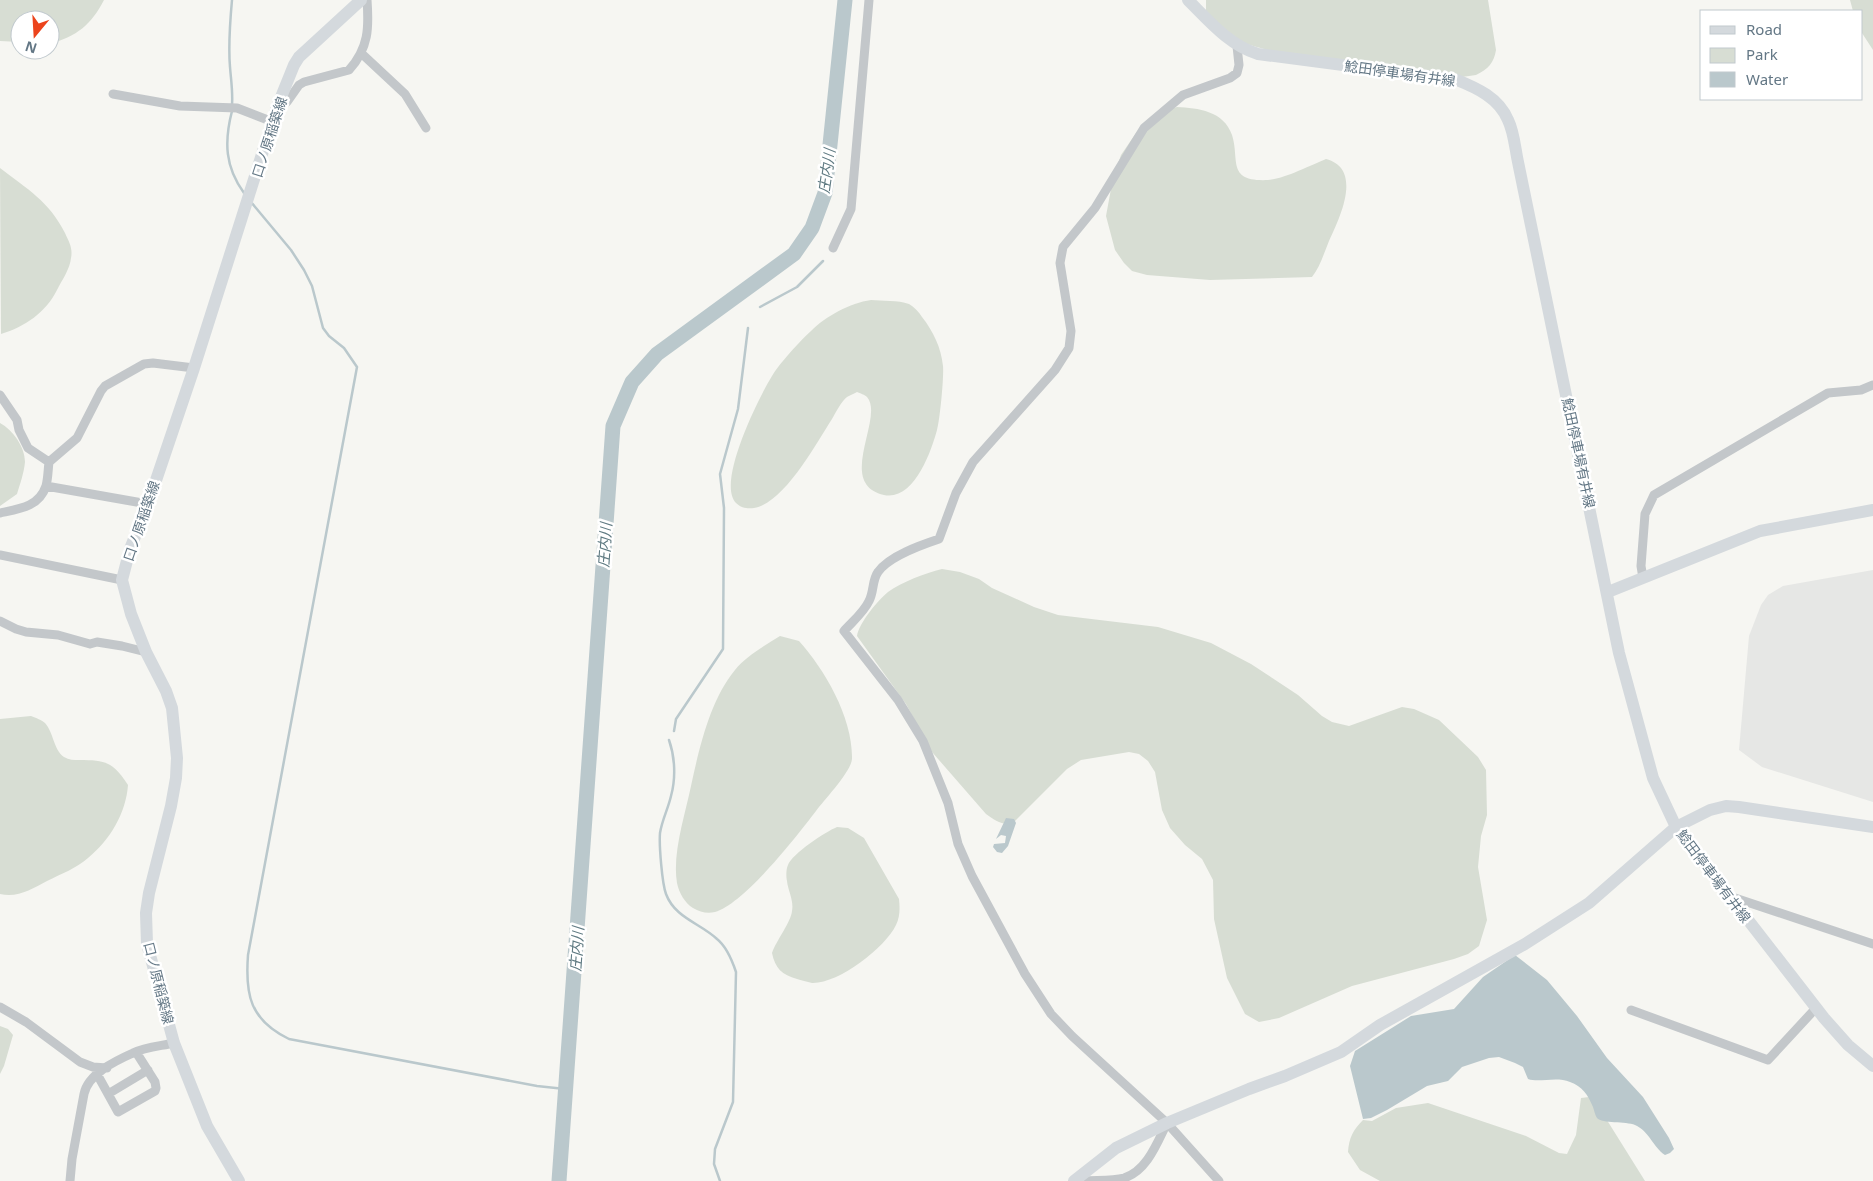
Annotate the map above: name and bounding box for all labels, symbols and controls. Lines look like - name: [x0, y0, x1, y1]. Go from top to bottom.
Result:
- north arrow: [10, 10, 60, 60]
- legend: [1700, 10, 1863, 100]
- text: Road: [1746, 19, 1782, 39]
- text: N: [22, 37, 39, 59]
- text: Park: [1746, 44, 1778, 64]
- street label: 鯰田停車場有井線: [1343, 56, 1457, 90]
- text: Water: [1746, 69, 1788, 89]
- street label: 口ノ原稲築線: [247, 94, 291, 180]
- water label: 庄内川: [813, 145, 839, 195]
- street label: 鯰田停車場有井線: [1558, 396, 1600, 510]
- street label: 口ノ原稲築線: [118, 478, 164, 564]
- water label: 庄内川: [592, 520, 616, 568]
- street label: 鯰田停車場有井線: [1673, 826, 1755, 926]
- water label: 庄内川: [564, 924, 588, 972]
- street label: 口ノ原稲築線: [140, 940, 178, 1026]

